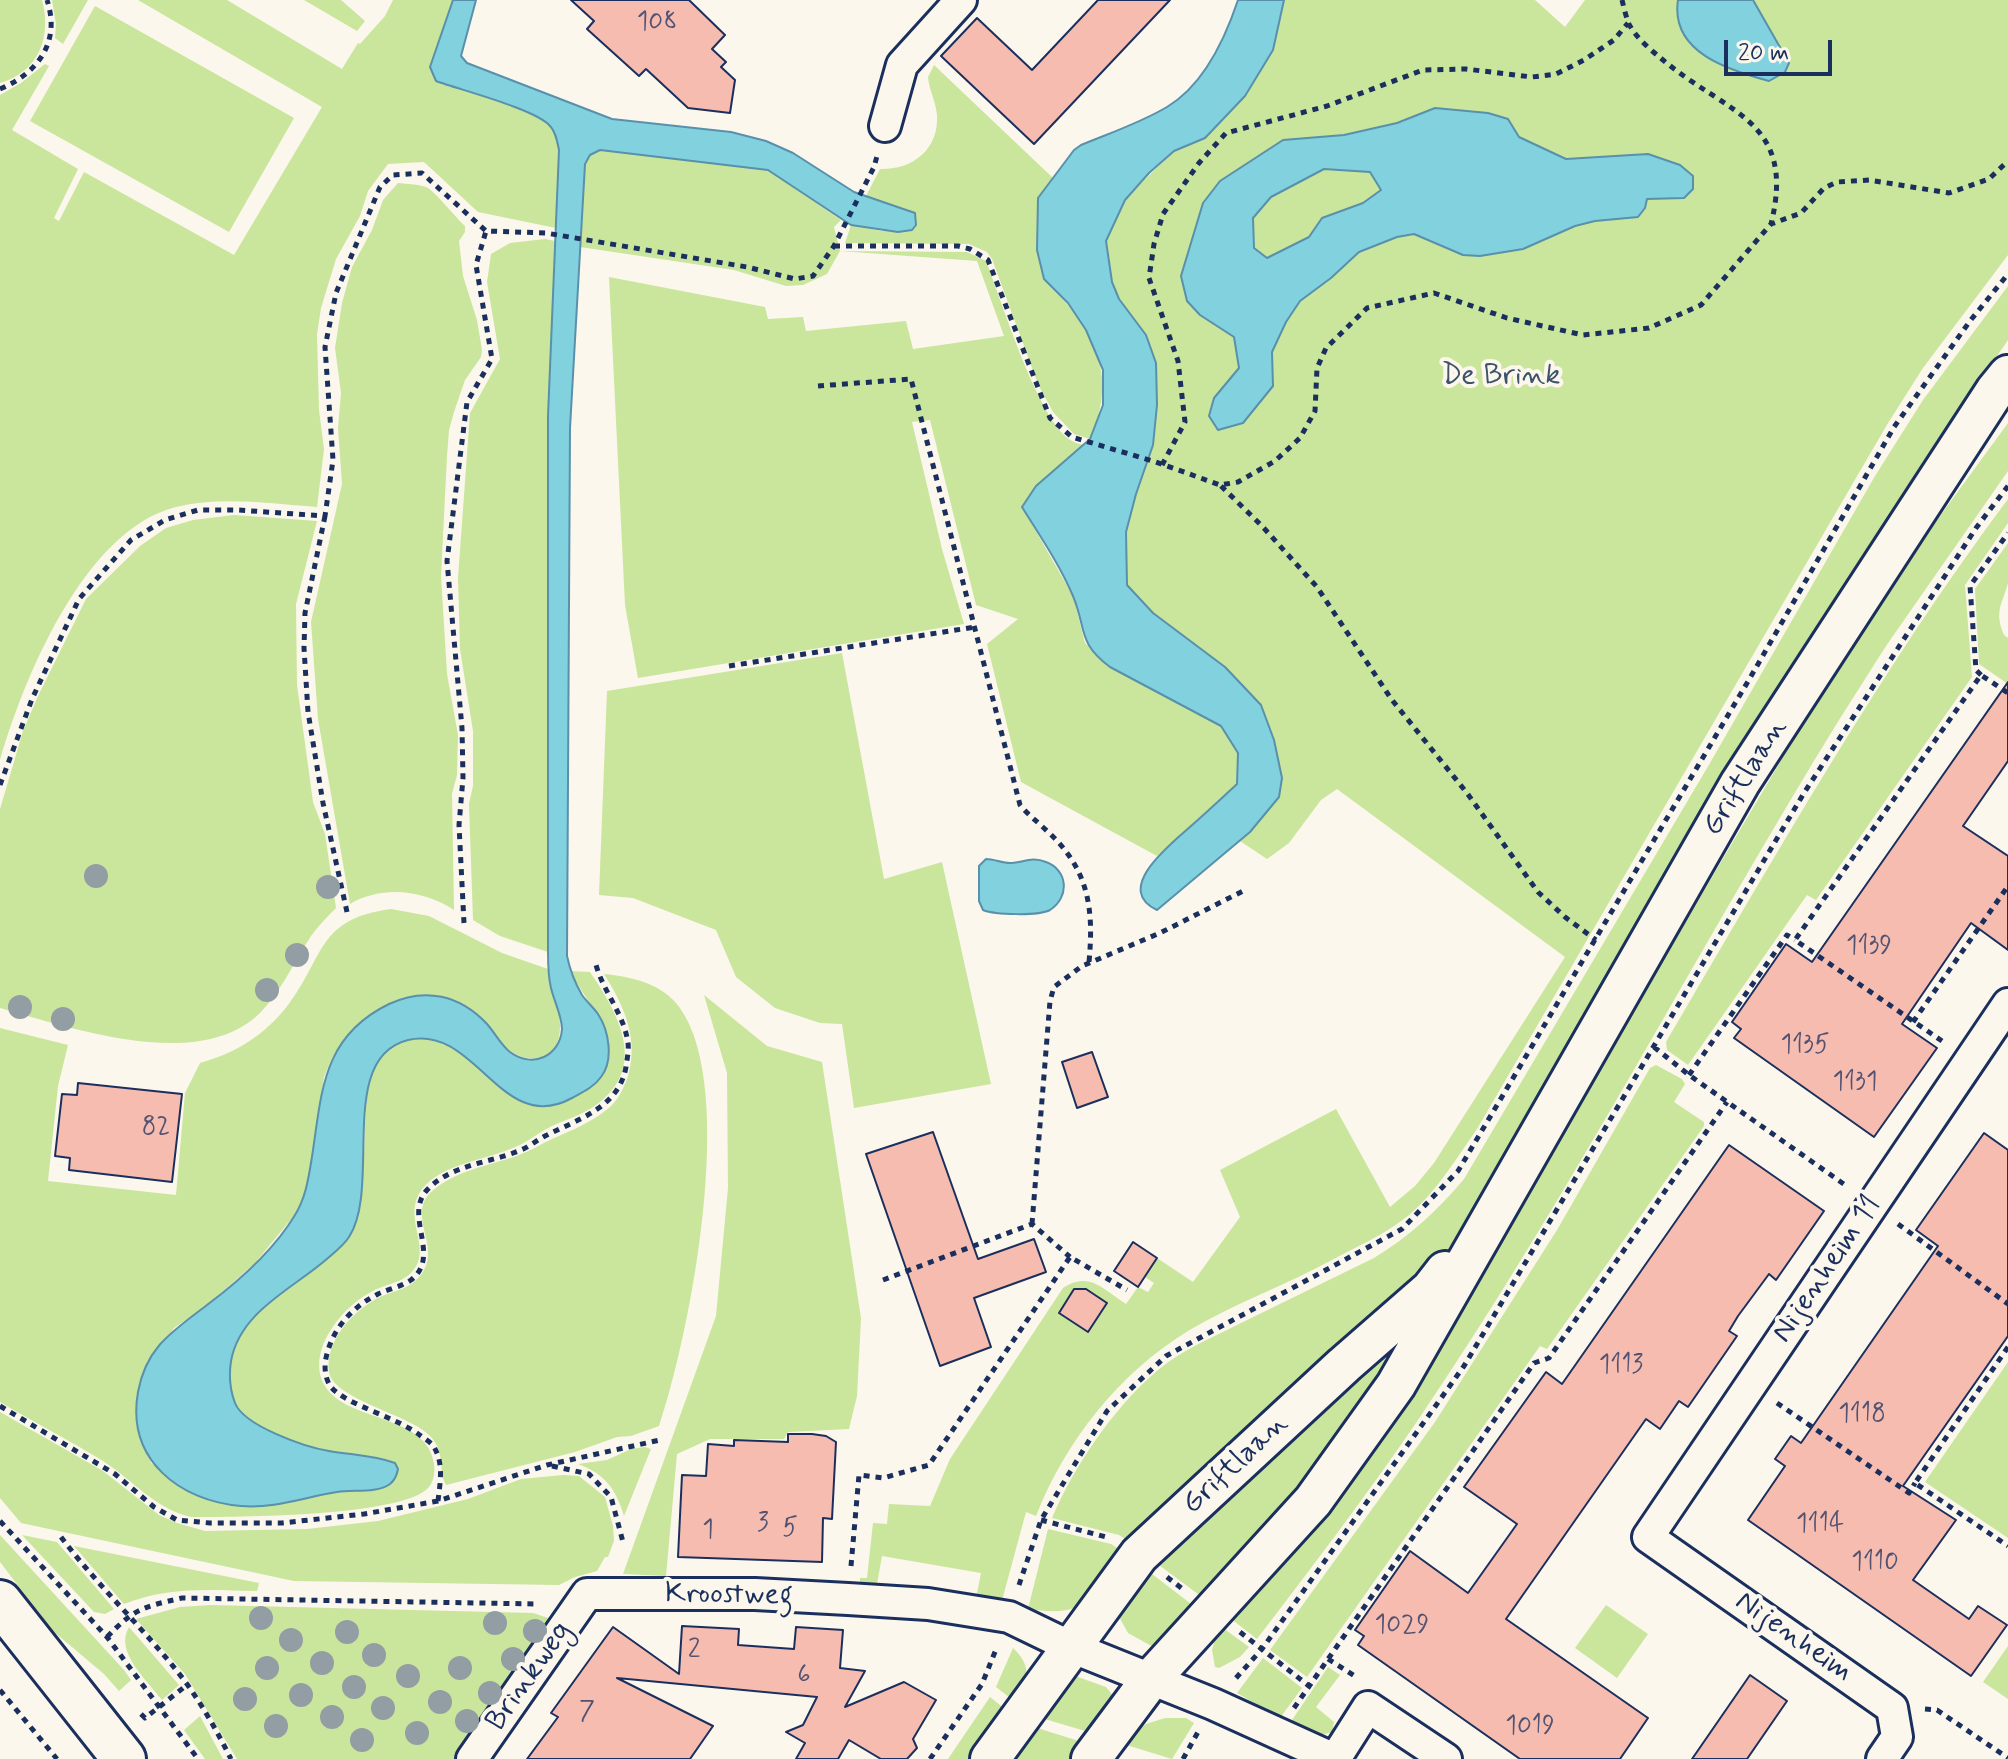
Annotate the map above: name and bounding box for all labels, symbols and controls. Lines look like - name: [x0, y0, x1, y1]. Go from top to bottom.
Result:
- house number: 108: [637, 8, 677, 40]
- scale bar: [1728, 24, 1836, 74]
- text: 20 m: [1738, 38, 1789, 69]
- park label: De Brink: [1442, 359, 1560, 395]
- street label: Griftlaan: [1696, 713, 1796, 843]
- house number: 1139: [1846, 932, 1892, 964]
- house number: 1135: [1780, 1031, 1830, 1063]
- house number: 1131: [1832, 1068, 1878, 1100]
- house number: 82: [142, 1113, 170, 1145]
- street label: Nijenheim 11: [1766, 1190, 1890, 1350]
- house number: 1113: [1599, 1351, 1643, 1383]
- house number: 1118: [1838, 1400, 1886, 1432]
- street label: Griftlaan: [1176, 1407, 1296, 1523]
- house number: 3: [757, 1509, 769, 1541]
- house number: 1114: [1796, 1510, 1844, 1542]
- house number: 5: [782, 1514, 798, 1546]
- house number: 1: [702, 1516, 714, 1548]
- house number: 1110: [1851, 1548, 1899, 1580]
- street label: Kroostweg: [665, 1577, 793, 1615]
- street label: Nijenheim: [1727, 1585, 1859, 1691]
- house number: 1029: [1375, 1611, 1429, 1643]
- street label: Brinkweg: [479, 1615, 581, 1739]
- house number: 2: [688, 1636, 700, 1668]
- house number: 6: [797, 1661, 811, 1693]
- house number: 7: [579, 1698, 595, 1730]
- house number: 1019: [1505, 1712, 1555, 1744]

